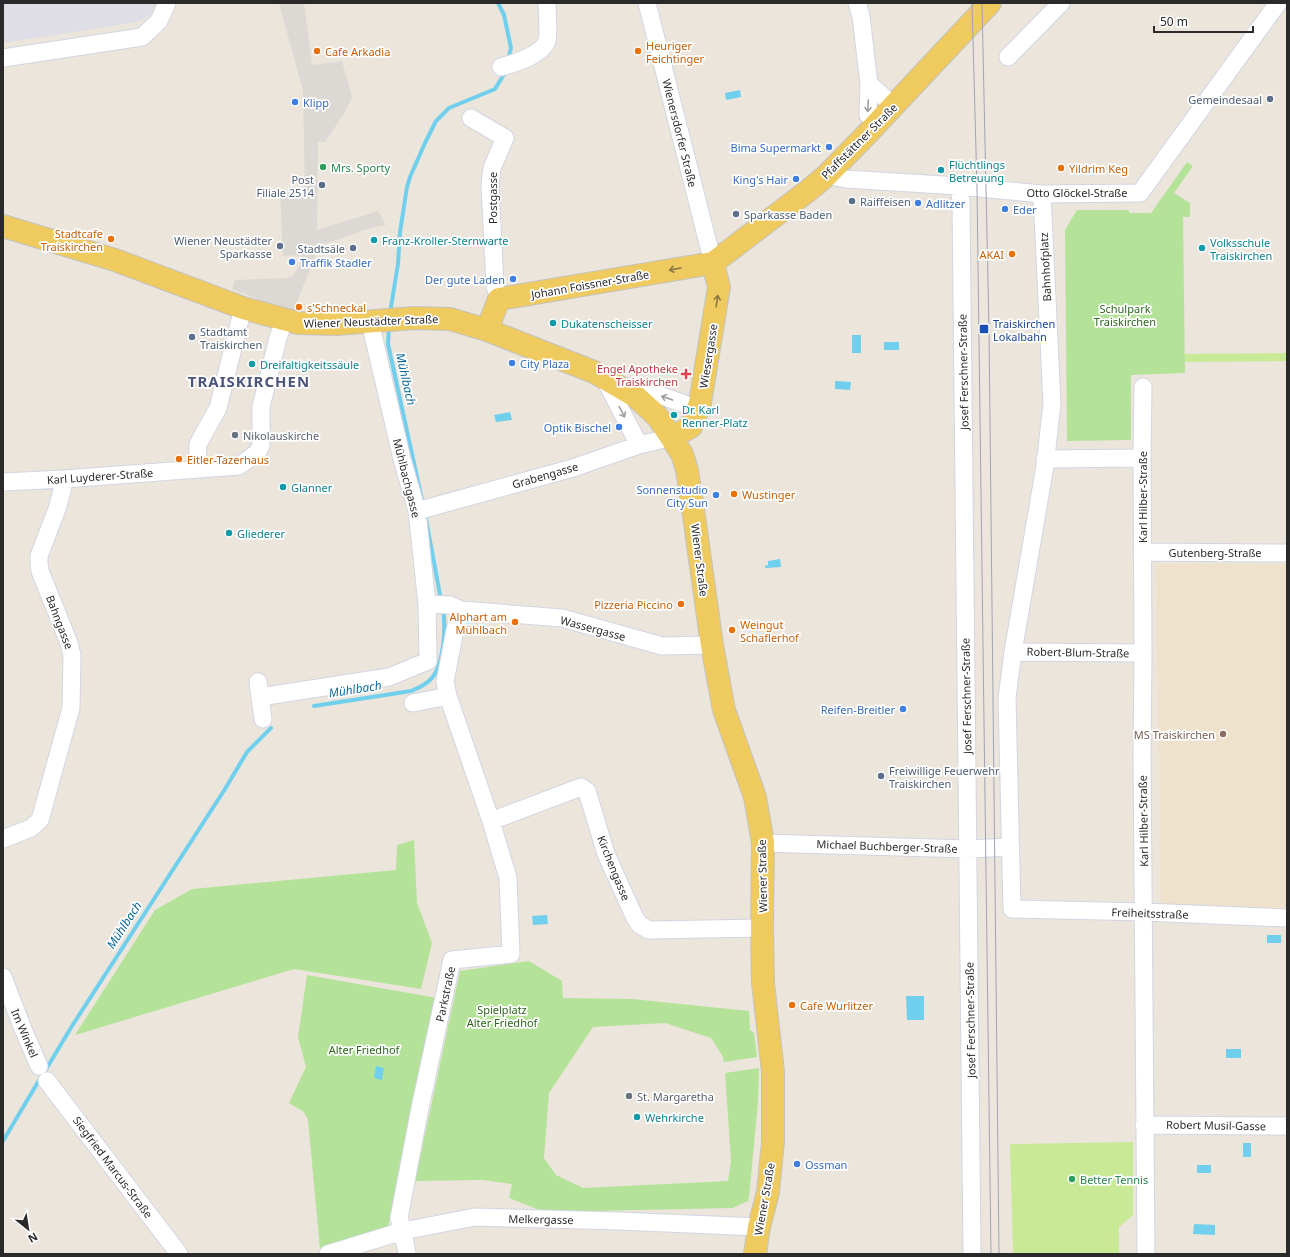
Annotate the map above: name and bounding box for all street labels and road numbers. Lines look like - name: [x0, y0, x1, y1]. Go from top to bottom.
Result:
- street label: Wienersdorfer Straße: [659, 77, 701, 189]
- street label: Pfaffstättner Straße: [818, 100, 900, 182]
- street label: Postgasse: [485, 172, 500, 224]
- street label: Otto Glöckel-Straße: [1027, 185, 1127, 200]
- street label: Bahnhofplatz: [1036, 232, 1054, 302]
- street label: Johann Foissner-Straße: [529, 266, 650, 302]
- street label: Wiener Neustädter Straße: [304, 311, 438, 331]
- street label: Josef Ferschner-Straße: [954, 314, 972, 431]
- street label: Wiesergasse: [696, 323, 720, 389]
- street label: Mühlbachgasse: [390, 437, 424, 519]
- street label: Karl Hilber-Straße: [1135, 451, 1150, 543]
- street label: Grabengasse: [510, 458, 580, 492]
- street label: Karl Luyderer-Straße: [46, 465, 154, 487]
- street label: Wiener Straße: [688, 523, 712, 597]
- street label: Gutenberg-Straße: [1168, 545, 1262, 560]
- street label: Bahngasse: [43, 593, 77, 651]
- street label: Wassergasse: [559, 612, 627, 644]
- street label: Josef Ferschner-Straße: [957, 638, 975, 755]
- street label: Robert-Blum-Straße: [1026, 644, 1130, 660]
- street label: Karl Hilber-Straße: [1135, 775, 1151, 867]
- street label: Kirchengasse: [594, 833, 634, 903]
- street label: Michael Buchberger-Straße: [816, 836, 958, 856]
- street label: Wiener Straße: [754, 839, 770, 913]
- street label: Freiheitsstraße: [1111, 904, 1189, 922]
- street label: Josef Ferschner-Straße: [961, 962, 979, 1079]
- street label: Parkstraße: [432, 965, 458, 1023]
- street label: Im Winkel: [8, 1006, 42, 1060]
- street label: Siegfried Marcus-Straße: [70, 1113, 156, 1221]
- street label: Robert Musil-Gasse: [1166, 1117, 1266, 1133]
- street label: Wiener Straße: [750, 1162, 778, 1236]
- street label: Melkergasse: [508, 1211, 574, 1227]

